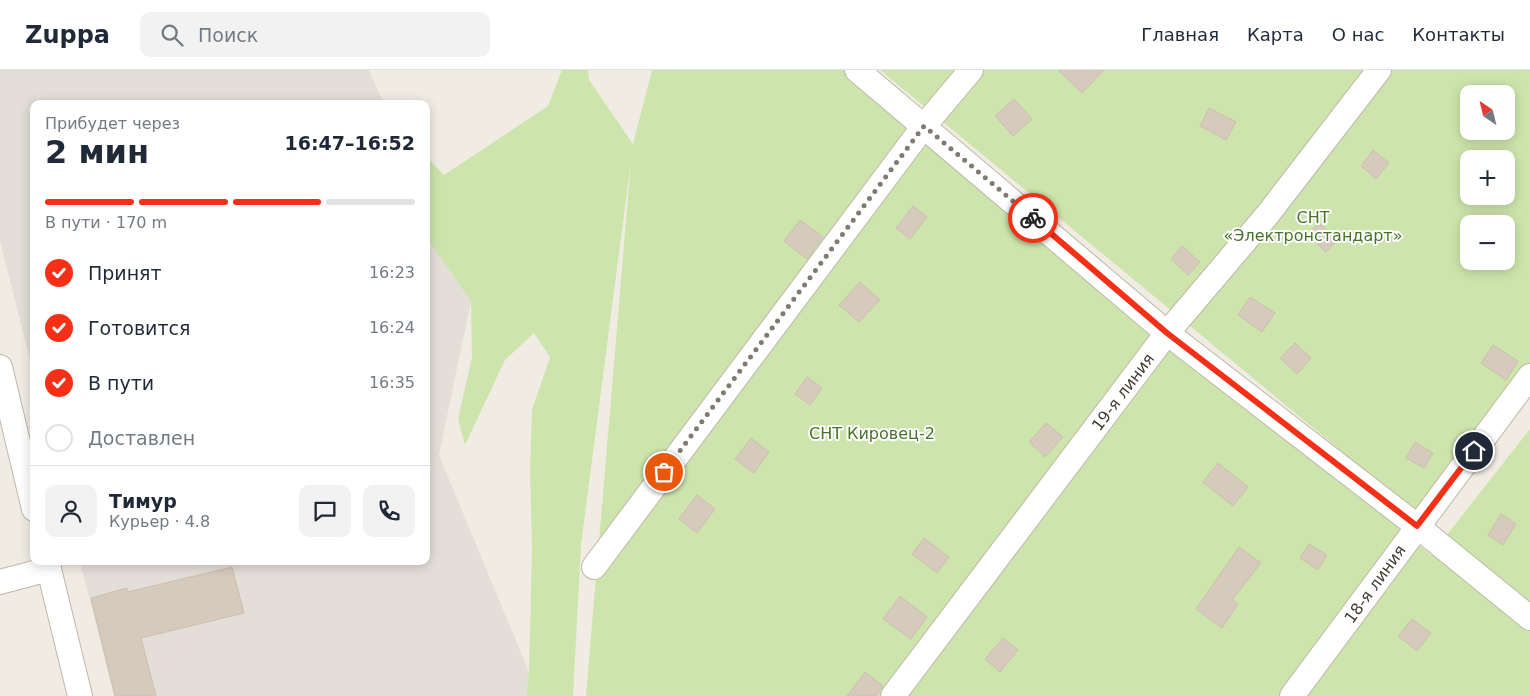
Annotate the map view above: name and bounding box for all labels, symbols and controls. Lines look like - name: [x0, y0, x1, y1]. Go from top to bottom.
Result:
- search box: [140, 12, 490, 57]
- text: Zuppa: [25, 21, 110, 49]
- icon: search: [158, 21, 186, 49]
- text: Поиск: [198, 24, 258, 46]
- text: Главная: [1141, 24, 1219, 45]
- text: Карта: [1247, 24, 1304, 45]
- text: О нас: [1332, 24, 1384, 45]
- text: Контакты: [1412, 24, 1505, 45]
- north arrow: [1460, 85, 1515, 140]
- map controls: [1460, 85, 1515, 270]
- text: Прибудет через: [45, 114, 180, 133]
- text: 16:47–16:52: [285, 132, 415, 154]
- text: 2 мин: [45, 133, 149, 171]
- button: +: [1460, 150, 1515, 205]
- courier: [1008, 193, 1058, 243]
- icon: bike: [1019, 204, 1047, 232]
- park label: СНТ «Электронстандарт»: [1224, 208, 1402, 245]
- text: В пути · 170 m: [45, 213, 167, 232]
- button: −: [1460, 215, 1515, 270]
- icon: check: [45, 259, 73, 287]
- text: Принят: [88, 262, 162, 284]
- text: 16:23: [369, 263, 415, 282]
- icon: check: [45, 314, 73, 342]
- text: Готовится: [88, 317, 190, 339]
- text: 16:24: [369, 318, 415, 337]
- street label: 19-я линия: [1088, 350, 1158, 434]
- icon: check: [45, 369, 73, 397]
- text: В пути: [88, 372, 154, 394]
- text: 16:35: [369, 373, 415, 392]
- park label: СНТ Кировец-2: [809, 424, 935, 443]
- text: Доставлен: [88, 427, 195, 449]
- pin: [1453, 430, 1495, 472]
- icon: home: [1460, 437, 1488, 465]
- pin: [643, 451, 685, 493]
- icon: bag: [650, 458, 678, 486]
- button: person: [45, 485, 97, 537]
- button: chat: [299, 485, 351, 537]
- button: phone: [363, 485, 415, 537]
- text: Тимур: [109, 490, 177, 512]
- text: Курьер · 4.8: [109, 512, 210, 531]
- street label: 18-я линия: [1340, 541, 1410, 627]

